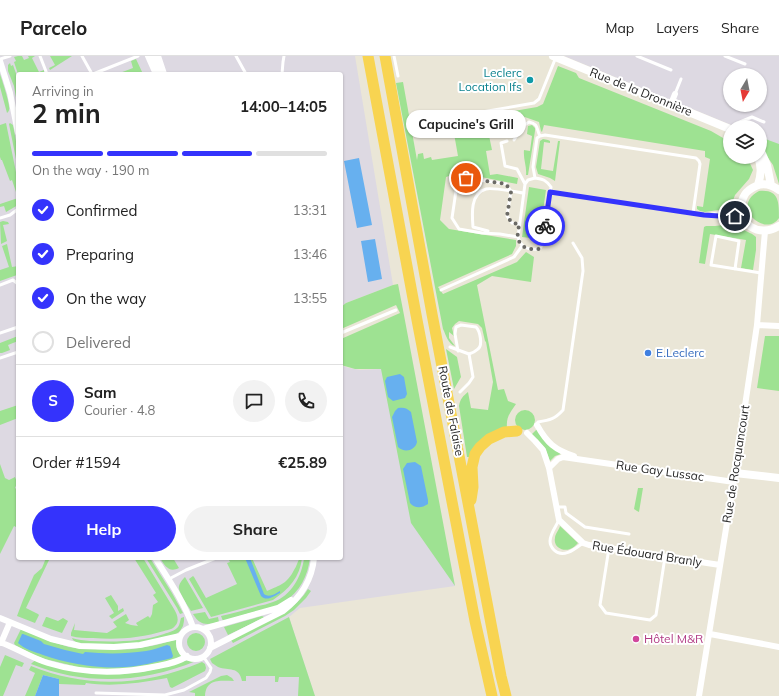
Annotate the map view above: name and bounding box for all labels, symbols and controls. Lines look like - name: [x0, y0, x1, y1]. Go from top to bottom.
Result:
- text: Parcelo: [20, 16, 87, 40]
- text: Map: [605, 19, 634, 37]
- text: Layers: [656, 19, 699, 37]
- text: Share: [721, 19, 759, 37]
- street label: Rue de la Dronnière: [588, 64, 695, 119]
- place label: Leclerc Location Ifs: [458, 65, 522, 94]
- north arrow: [723, 68, 767, 112]
- map controls: [723, 68, 767, 164]
- marker: Leclerc Location Ifs: [525, 75, 535, 85]
- text: Arriving in: [32, 83, 94, 99]
- text: 2 min: [32, 97, 101, 130]
- text: 14:00–14:05: [240, 97, 327, 116]
- callout: Capucine's Grill: [406, 110, 526, 138]
- text: Capucine's Grill: [418, 116, 514, 132]
- button: layers: [723, 120, 767, 164]
- pin: [449, 161, 483, 195]
- text: On the way · 190 m: [32, 162, 149, 178]
- icon: bag: [455, 167, 477, 189]
- icon: check: [32, 199, 54, 221]
- pin: [718, 199, 752, 233]
- text: Confirmed: [66, 201, 137, 220]
- text: 13:31: [293, 202, 327, 218]
- icon: home: [724, 205, 746, 227]
- courier: [525, 206, 565, 246]
- icon: bike: [534, 215, 556, 237]
- icon: check: [32, 243, 54, 265]
- text: Preparing: [66, 245, 134, 264]
- text: 13:46: [293, 246, 327, 262]
- icon: check: [32, 287, 54, 309]
- text: On the way: [66, 289, 146, 308]
- text: 13:55: [293, 290, 327, 306]
- text: Delivered: [66, 333, 131, 352]
- place label: E.Leclerc: [656, 345, 705, 360]
- marker: E.Leclerc: [643, 348, 653, 358]
- street label: Route de Falaise: [435, 364, 468, 457]
- button: chat: [233, 380, 275, 422]
- button: phone: [285, 380, 327, 422]
- text: Sam: [84, 383, 116, 402]
- text: S: [48, 391, 58, 410]
- text: Courier · 4.8: [84, 402, 155, 418]
- street label: Rue de Rocquancourt: [719, 404, 752, 524]
- text: Order #1594: [32, 453, 120, 472]
- text: €25.89: [278, 453, 327, 472]
- street label: Rue Gay Lussac: [615, 457, 705, 484]
- button: Help: [32, 506, 176, 552]
- button: Share: [184, 506, 327, 552]
- street label: Rue Édouard Branly: [591, 537, 703, 570]
- place label: Hôtel M&R: [644, 631, 703, 646]
- marker: Hôtel M&R: [631, 634, 641, 644]

